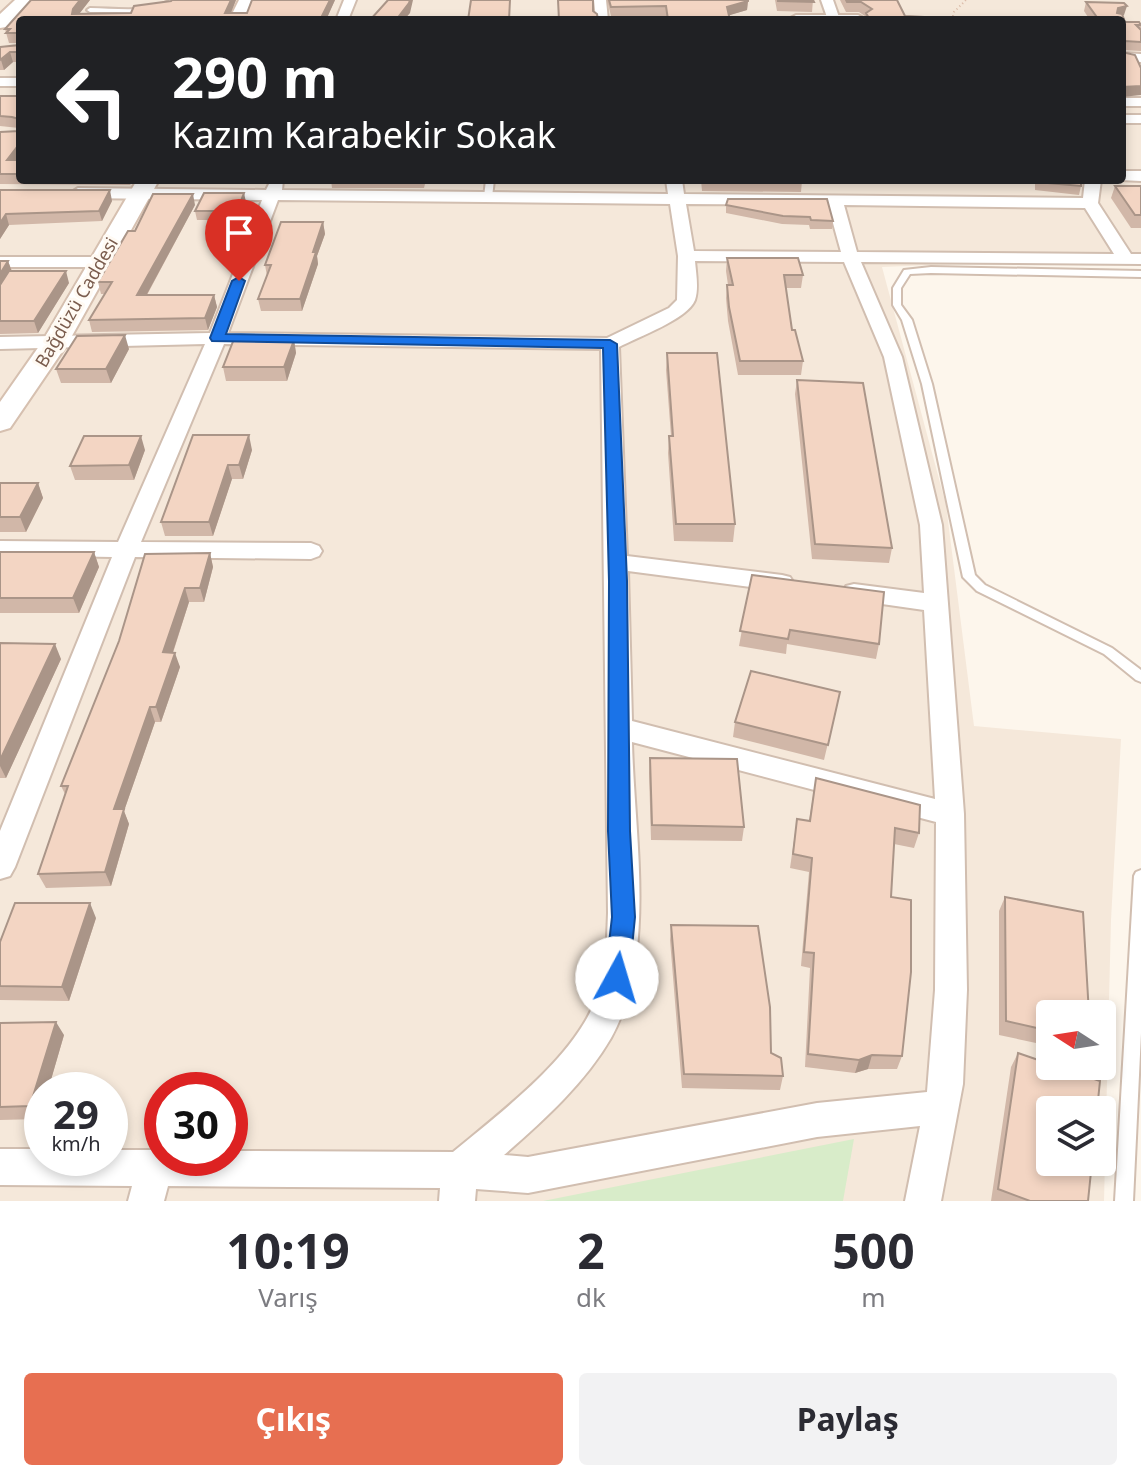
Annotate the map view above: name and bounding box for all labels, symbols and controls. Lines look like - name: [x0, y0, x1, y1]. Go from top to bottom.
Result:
- text: 290 m: [172, 38, 337, 114]
- icon: left: [40, 48, 144, 152]
- text: Kazım Karabekir Sokak: [172, 110, 556, 159]
- pin: [205, 199, 273, 281]
- icon: arrive: [217, 211, 261, 255]
- street label: Bağdüzü Caddesi: [29, 233, 123, 371]
- position arrow: [575, 936, 659, 1020]
- north arrow: [1036, 1000, 1116, 1080]
- map controls: [1036, 1000, 1116, 1176]
- speed limit sign: 30: [144, 1072, 248, 1176]
- text: 29: [53, 1086, 99, 1141]
- button: layers: [1036, 1096, 1116, 1176]
- text: km/h: [51, 1130, 101, 1157]
- text: 10:19: [226, 1218, 350, 1283]
- text: 2: [577, 1218, 605, 1283]
- text: 500: [832, 1218, 915, 1283]
- text: Varış: [258, 1279, 318, 1315]
- text: dk: [576, 1279, 606, 1315]
- text: m: [861, 1279, 886, 1315]
- button: Çıkış: [24, 1373, 563, 1465]
- button: Paylaş: [579, 1373, 1117, 1465]

